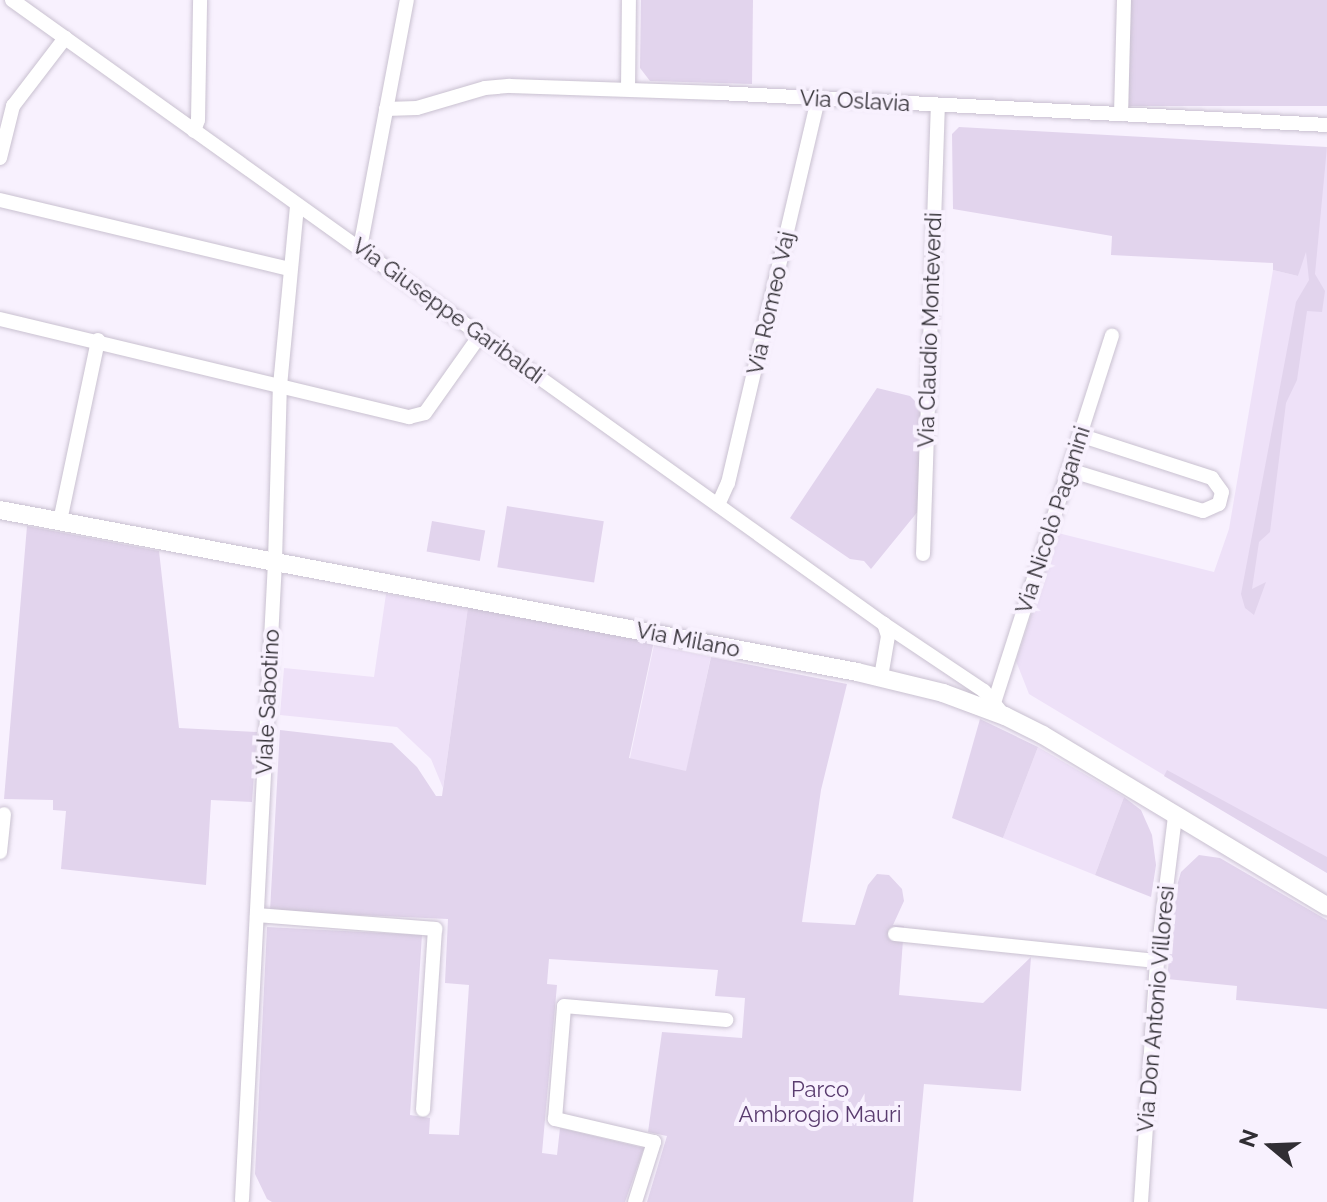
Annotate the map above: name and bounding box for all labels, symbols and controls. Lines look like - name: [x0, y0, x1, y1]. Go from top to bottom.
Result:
- street label: Via Oslavia: [799, 85, 911, 117]
- street label: Via Claudio Monteverdi: [913, 212, 947, 448]
- street label: Via Romeo Vaj: [742, 228, 800, 378]
- street label: Via Giuseppe Garibaldi: [347, 233, 549, 389]
- street label: Via Nicolò Paganini: [1010, 423, 1096, 617]
- street label: Via Milano: [634, 617, 742, 663]
- street label: Viale Sabotino: [251, 628, 285, 776]
- street label: Via Don Antonio Villoresi: [1132, 884, 1180, 1134]
- park label: Parco Ambrogio Mauri: [739, 1076, 901, 1128]
- north arrow: [1231, 1106, 1311, 1186]
- text: N: [1233, 1126, 1263, 1150]

